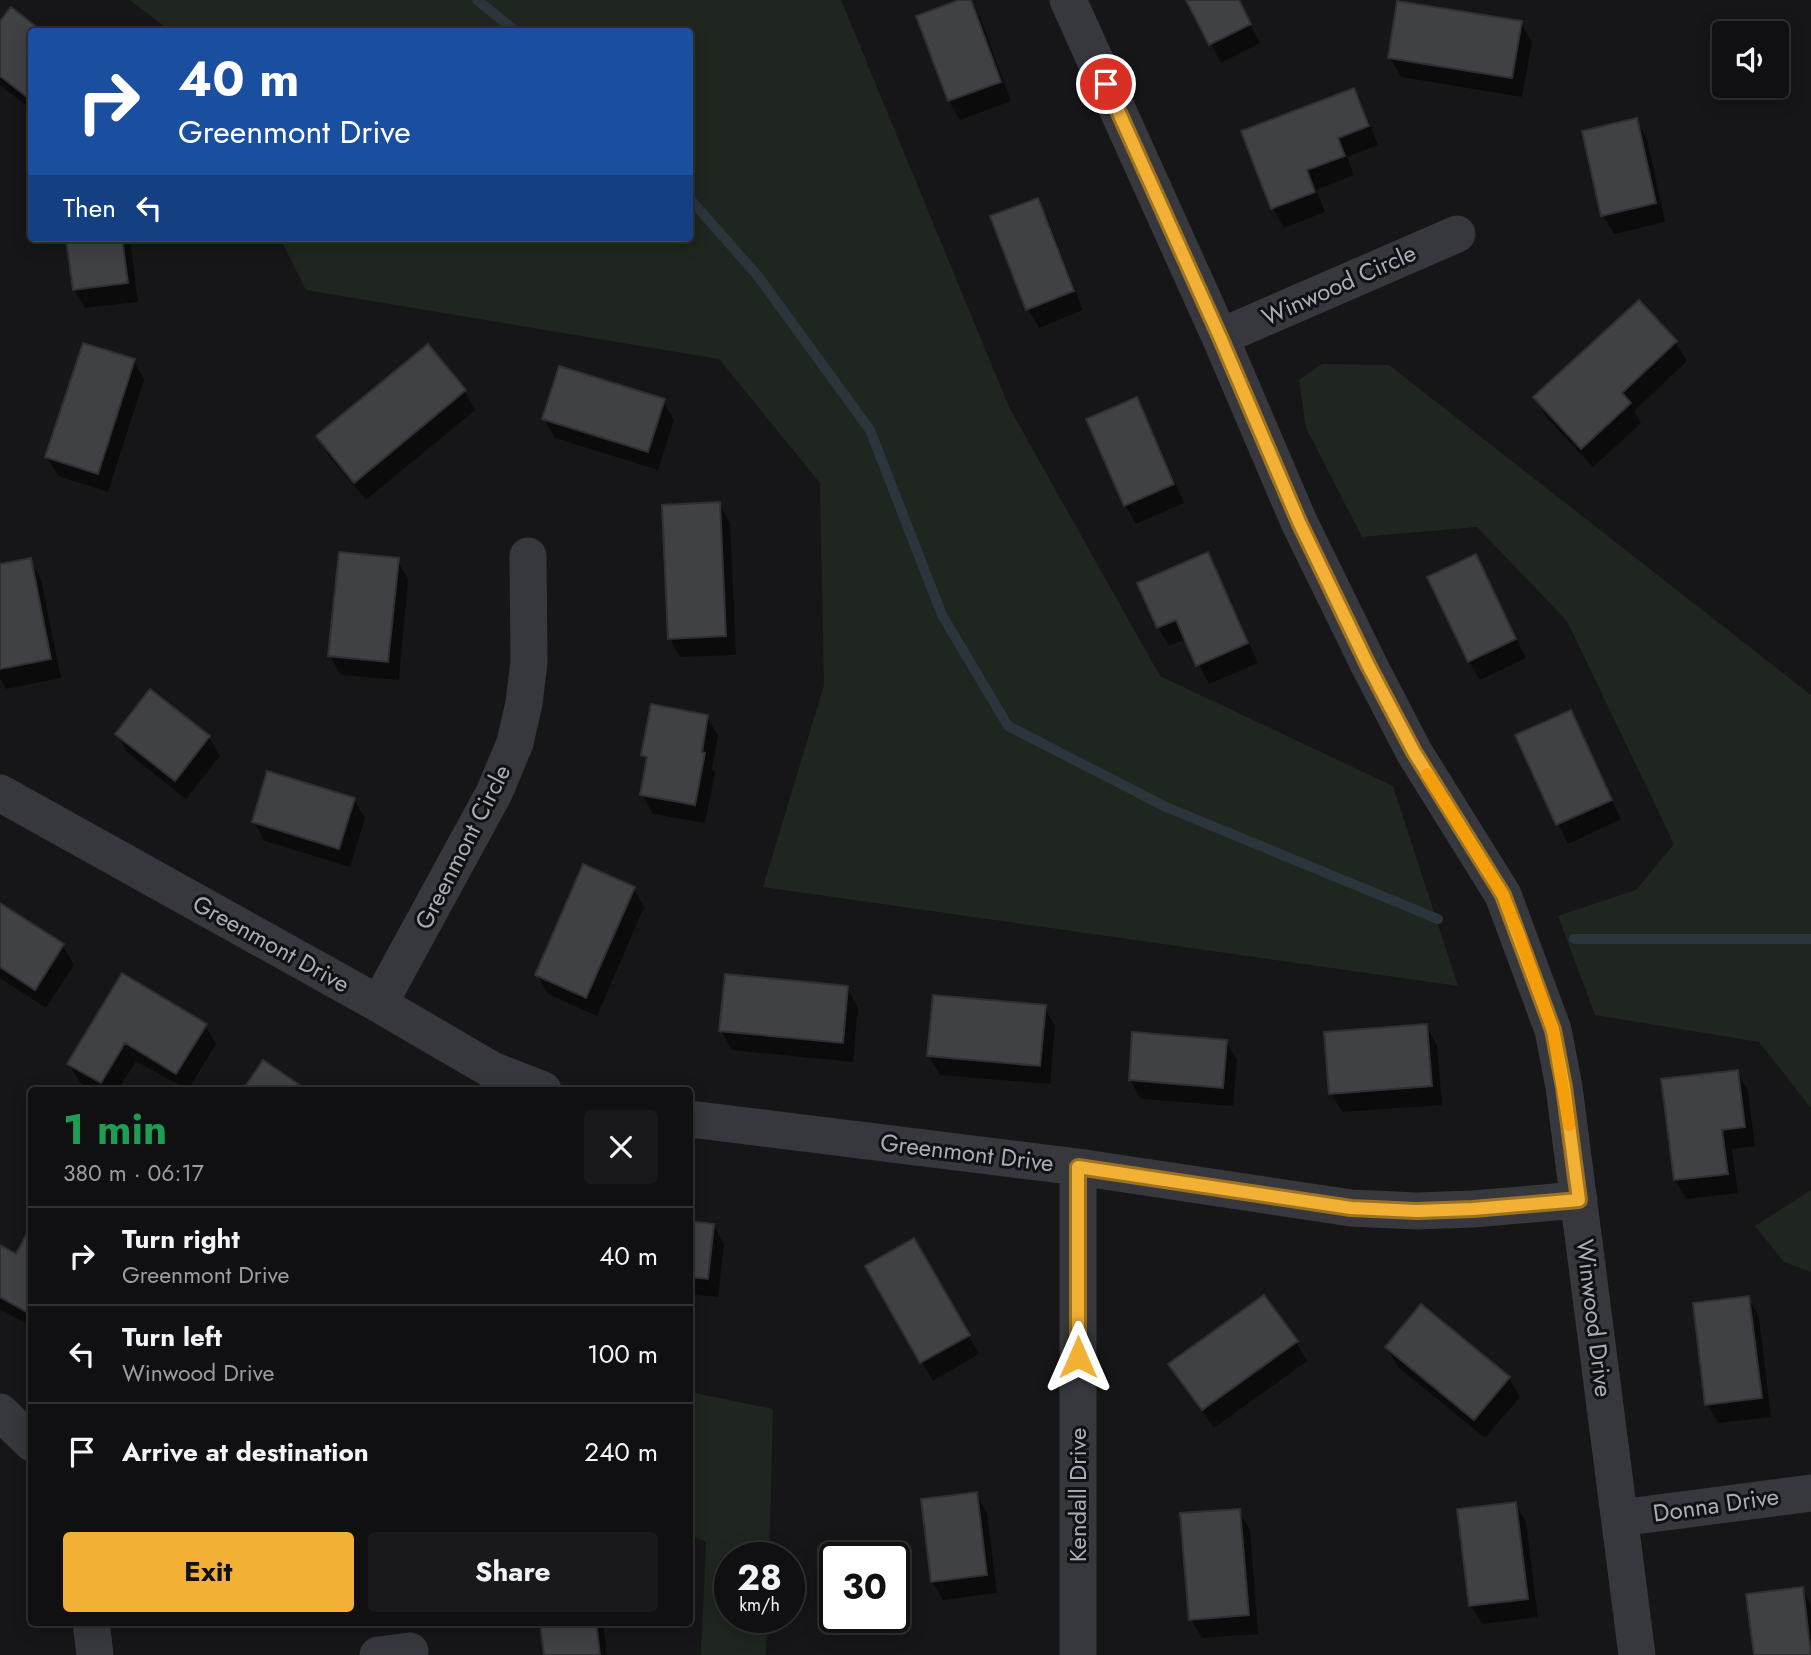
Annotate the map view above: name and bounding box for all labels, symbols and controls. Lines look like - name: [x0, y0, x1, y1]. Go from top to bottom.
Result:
- map controls: [1712, 21, 1789, 98]
- button: sound: [1712, 21, 1789, 98]
- text: 40 m: [178, 44, 300, 114]
- pin: [1076, 54, 1136, 114]
- icon: right: [63, 56, 154, 147]
- icon: arrive: [1087, 65, 1125, 103]
- text: Greenmont Drive: [178, 109, 411, 155]
- text: Then: [63, 189, 116, 227]
- icon: left: [130, 189, 168, 227]
- street label: Winwood Circle: [1256, 235, 1421, 334]
- street label: Greenmont Circle: [406, 758, 519, 935]
- street label: Greenmont Drive: [186, 886, 356, 1001]
- text: 1 min: [63, 1099, 167, 1160]
- button: close: [584, 1110, 658, 1184]
- street label: Greenmont Drive: [878, 1124, 1056, 1181]
- text: 380 m · 06:17: [63, 1156, 204, 1190]
- text: Turn right: [122, 1220, 240, 1258]
- icon: right: [63, 1237, 101, 1275]
- text: 40 m: [599, 1237, 658, 1275]
- street label: Winwood Drive: [1567, 1237, 1622, 1399]
- text: Greenmont Drive: [122, 1258, 289, 1292]
- text: Turn left: [122, 1318, 222, 1356]
- position arrow: [1041, 1320, 1115, 1394]
- icon: left: [63, 1335, 101, 1373]
- text: 100 m: [587, 1335, 658, 1373]
- text: Winwood Drive: [122, 1356, 274, 1390]
- street label: Kendall Drive: [1060, 1428, 1095, 1562]
- icon: arrive: [63, 1433, 101, 1471]
- text: Arrive at destination: [122, 1433, 369, 1471]
- text: 240 m: [584, 1433, 658, 1471]
- street label: Donna Drive: [1651, 1478, 1781, 1531]
- button: Exit: [63, 1532, 354, 1612]
- button: Share: [368, 1532, 658, 1612]
- speed limit sign: 30: [819, 1542, 910, 1633]
- text: 28: [737, 1553, 782, 1603]
- text: km/h: [739, 1592, 780, 1618]

